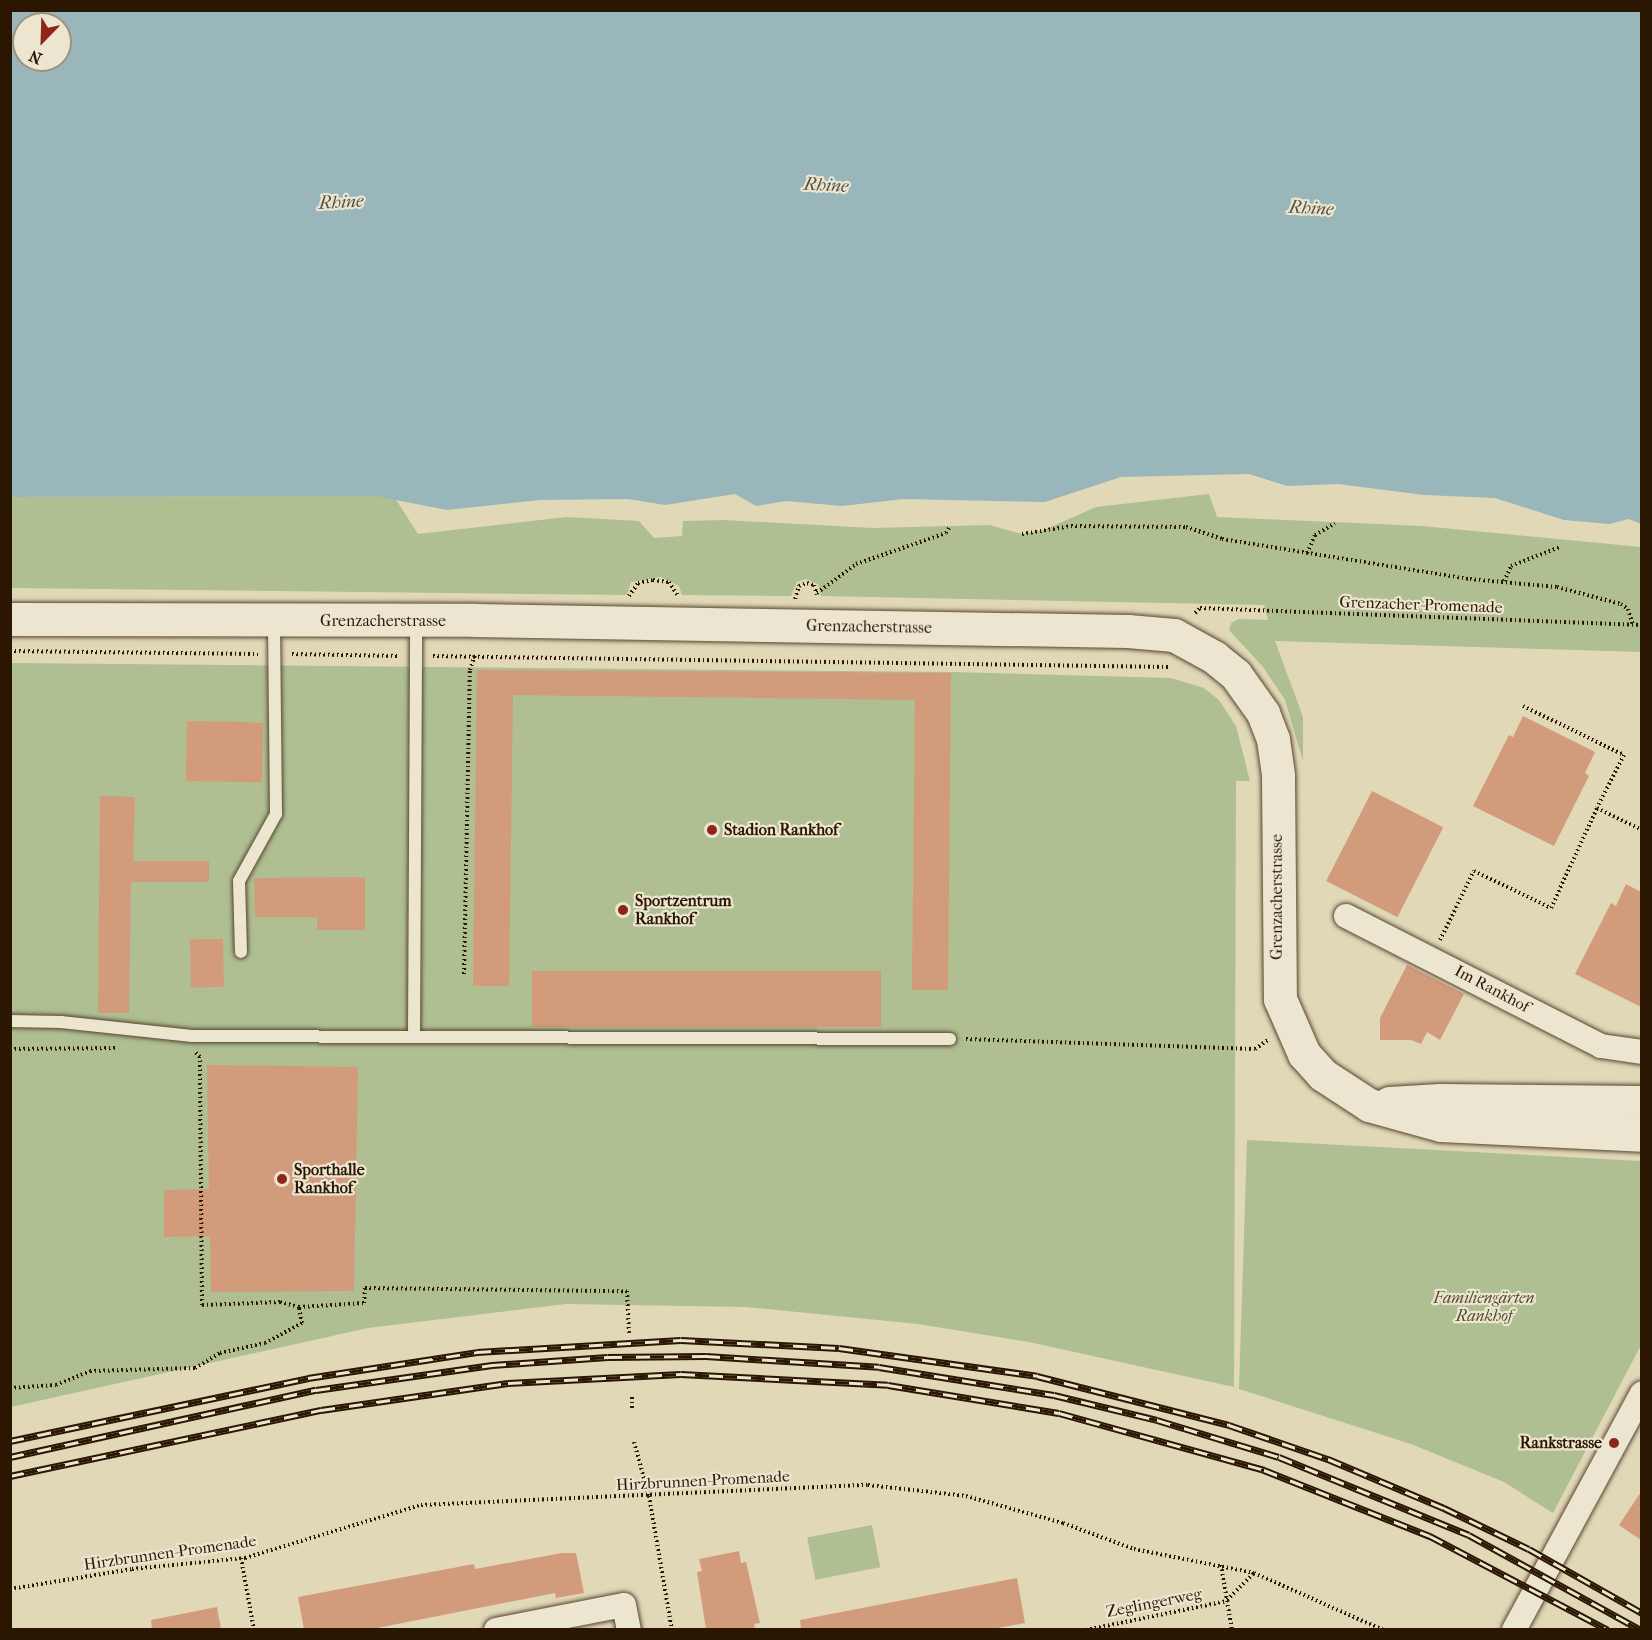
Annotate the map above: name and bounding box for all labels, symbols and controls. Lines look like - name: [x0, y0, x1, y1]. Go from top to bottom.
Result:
- north arrow: [12, 12, 72, 72]
- text: N: [26, 46, 45, 68]
- water label: Rhine: [803, 174, 849, 198]
- water label: Rhine: [318, 191, 364, 215]
- water label: Rhine: [1288, 197, 1334, 221]
- street label: Grenzacher-Promenade: [1339, 593, 1503, 617]
- street label: Grenzacherstrasse: [320, 611, 446, 631]
- street label: Grenzacherstrasse: [806, 616, 932, 638]
- place label: Stadion Rankhof: [724, 820, 838, 840]
- marker: Stadion Rankhof: [705, 823, 719, 837]
- street label: Grenzacherstrasse: [1267, 834, 1287, 960]
- place label: Sportzentrum Rankhof: [635, 891, 732, 929]
- marker: Sportzentrum Rankhof: [616, 903, 630, 917]
- street label: Im Rankhof: [1451, 961, 1533, 1017]
- place label: Sporthalle Rankhof: [294, 1160, 365, 1198]
- marker: Sporthalle Rankhof: [275, 1172, 289, 1186]
- park label: Familiengärten Rankhof: [1434, 1288, 1534, 1326]
- place label: Rankstrasse: [1520, 1433, 1602, 1453]
- marker: Rankstrasse: [1607, 1436, 1621, 1450]
- street label: Hirzbrunnen-Promenade: [616, 1467, 790, 1495]
- street label: Hirzbrunnen-Promenade: [82, 1531, 258, 1575]
- street label: Zeglingerweg: [1104, 1584, 1204, 1622]

